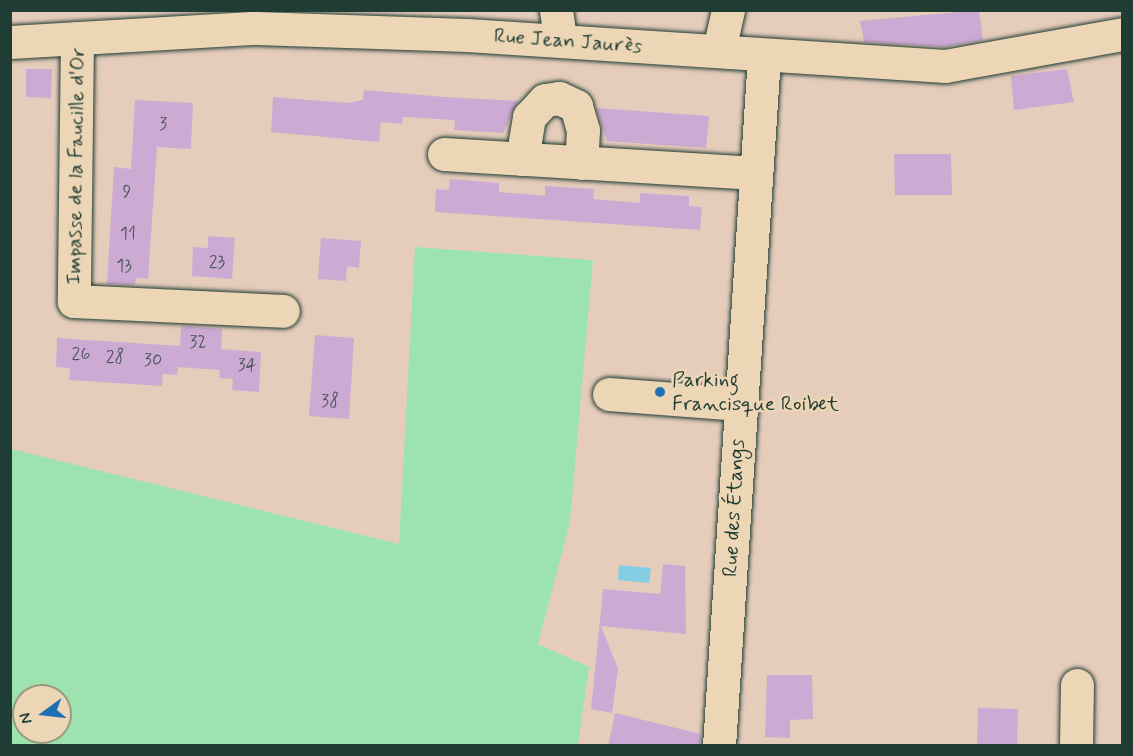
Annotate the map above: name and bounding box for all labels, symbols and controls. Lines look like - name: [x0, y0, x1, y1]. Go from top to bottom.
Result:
- street label: Rue Jean Jaurès: [495, 23, 641, 59]
- street label: Impasse de la Faucille d'Or: [61, 50, 91, 282]
- house number: 3: [159, 113, 167, 135]
- house number: 9: [123, 181, 131, 203]
- house number: 11: [120, 223, 136, 245]
- house number: 23: [209, 251, 225, 273]
- house number: 13: [116, 255, 132, 277]
- house number: 32: [189, 331, 207, 353]
- house number: 26: [72, 343, 90, 365]
- house number: 28: [106, 346, 124, 368]
- house number: 30: [144, 349, 162, 371]
- house number: 34: [237, 354, 257, 376]
- place label: Parking Francisque Roibet: [672, 367, 840, 417]
- marker: Parking Francisque Roibet: [653, 385, 667, 399]
- house number: 38: [321, 390, 339, 412]
- street label: Rue des Étangs: [718, 438, 750, 578]
- north arrow: [12, 684, 72, 744]
- text: N: [15, 710, 38, 726]

